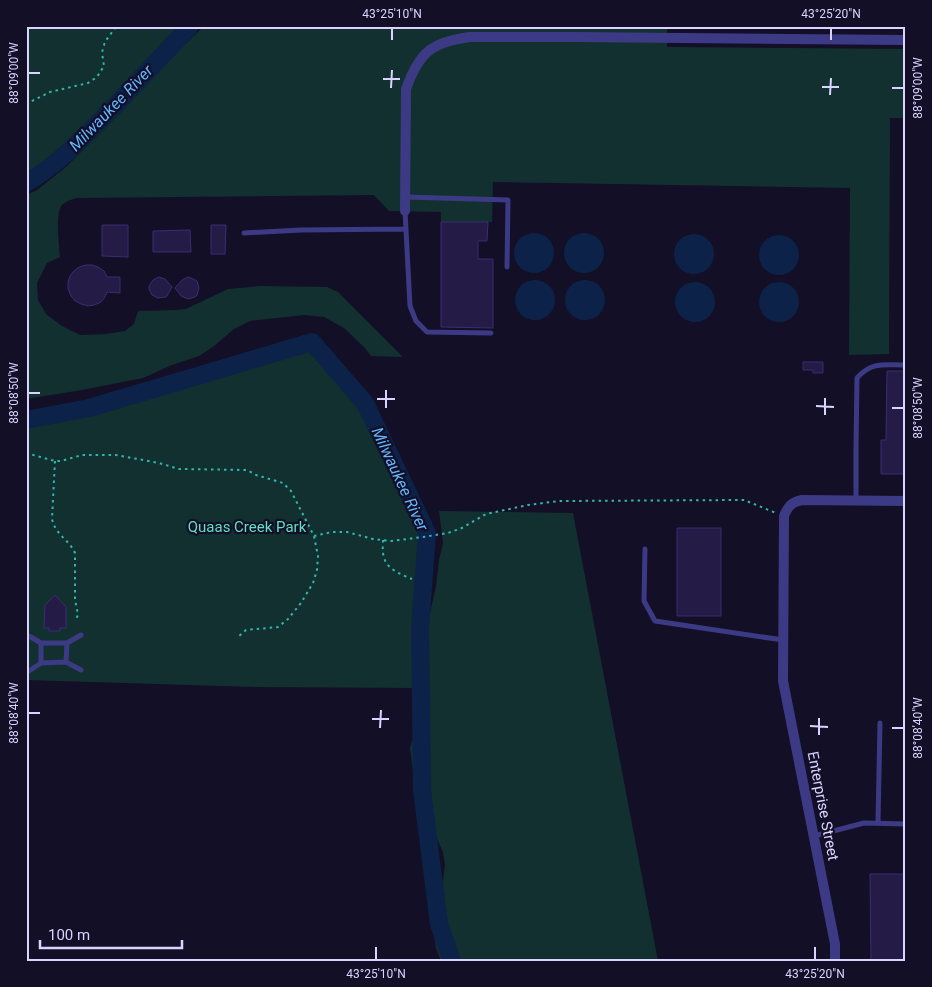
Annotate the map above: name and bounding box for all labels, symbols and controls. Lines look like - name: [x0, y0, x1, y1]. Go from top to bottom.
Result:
- text: 43°25'10"N: [362, 7, 422, 21]
- text: 43°25'20"N: [801, 7, 861, 21]
- text: 88°09'00"W: [7, 42, 21, 104]
- text: 88°09'00"W: [911, 57, 925, 119]
- water label: Milwaukee River: [65, 61, 157, 155]
- text: 88°08'50"W: [7, 362, 21, 424]
- text: 88°08'50"W: [911, 377, 925, 439]
- water label: Milwaukee River: [368, 424, 433, 534]
- park label: Quaas Creek Park: [188, 518, 307, 536]
- text: 88°08'40"W: [7, 682, 21, 744]
- text: 88°08'40"W: [911, 697, 925, 759]
- street label: Enterprise Street: [804, 750, 842, 862]
- scale bar: [40, 917, 182, 949]
- text: 100 m: [48, 926, 90, 944]
- text: 43°25'10"N: [346, 967, 406, 981]
- text: 43°25'20"N: [785, 967, 845, 981]

